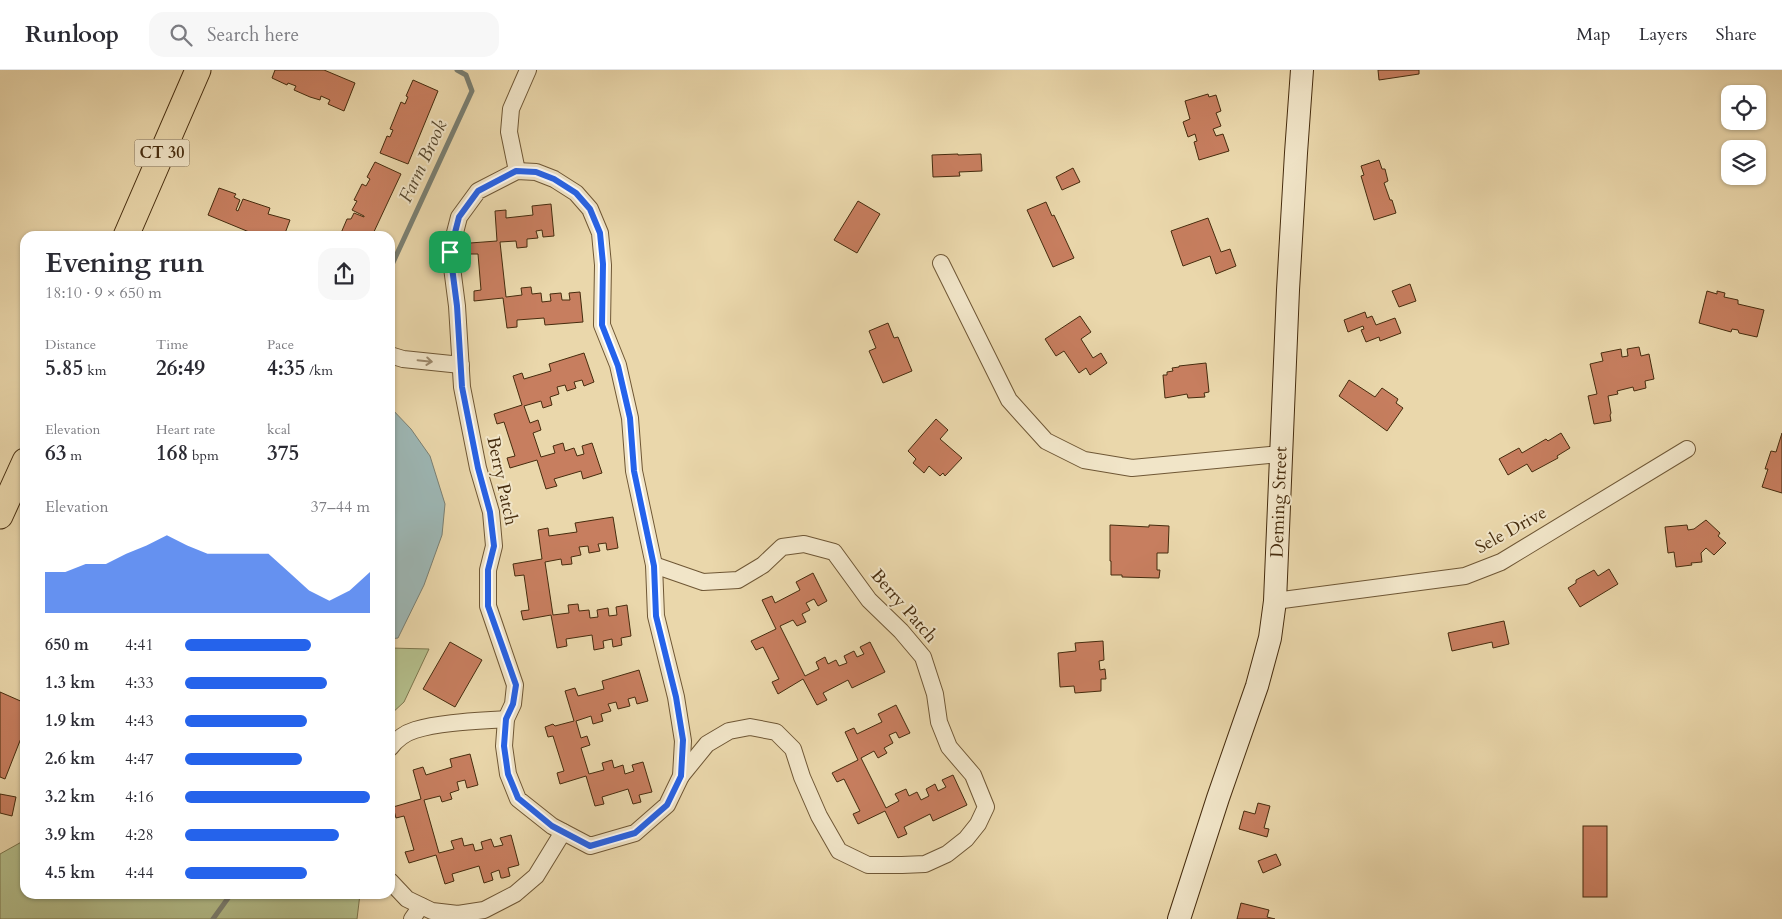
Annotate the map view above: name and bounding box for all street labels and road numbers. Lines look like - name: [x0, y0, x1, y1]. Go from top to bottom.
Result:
- road number: CT 30: [134, 140, 190, 166]
- street label: Berry Patch: [480, 434, 524, 528]
- street label: Deming Street: [1265, 446, 1293, 558]
- street label: Sele Drive: [1471, 500, 1551, 560]
- street label: Berry Patch: [865, 564, 943, 648]

